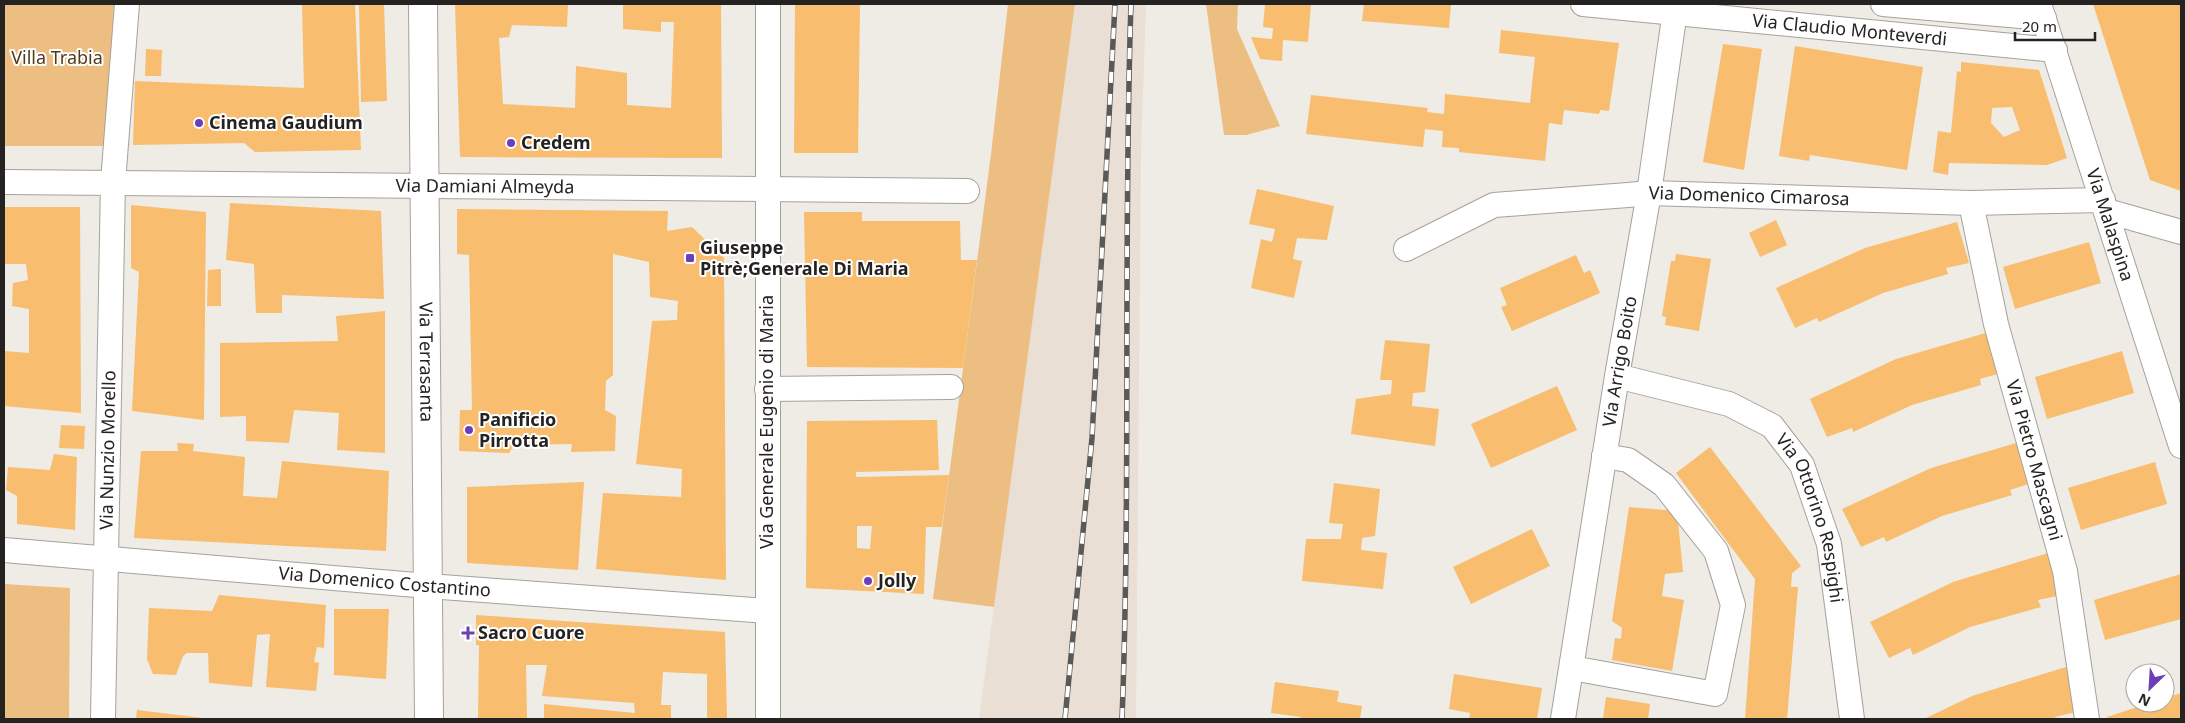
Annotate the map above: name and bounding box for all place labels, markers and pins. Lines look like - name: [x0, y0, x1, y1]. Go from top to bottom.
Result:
- place label: Cinema Gaudium: [209, 110, 363, 134]
- marker: Cinema Gaudium: [193, 117, 205, 129]
- place label: Credem: [521, 130, 591, 154]
- marker: Credem: [505, 137, 517, 149]
- place label: Giuseppe Pitrè;Generale Di Maria: [700, 235, 909, 280]
- marker: Giuseppe Pitrè;Generale Di Maria: [684, 252, 696, 264]
- place label: Panificio Pirrotta: [479, 407, 556, 452]
- marker: Panificio Pirrotta: [463, 424, 475, 436]
- place label: Jolly: [876, 568, 917, 592]
- marker: Jolly: [862, 575, 874, 587]
- place label: Sacro Cuore: [478, 620, 585, 644]
- marker: Sacro Cuore: [462, 627, 474, 639]

